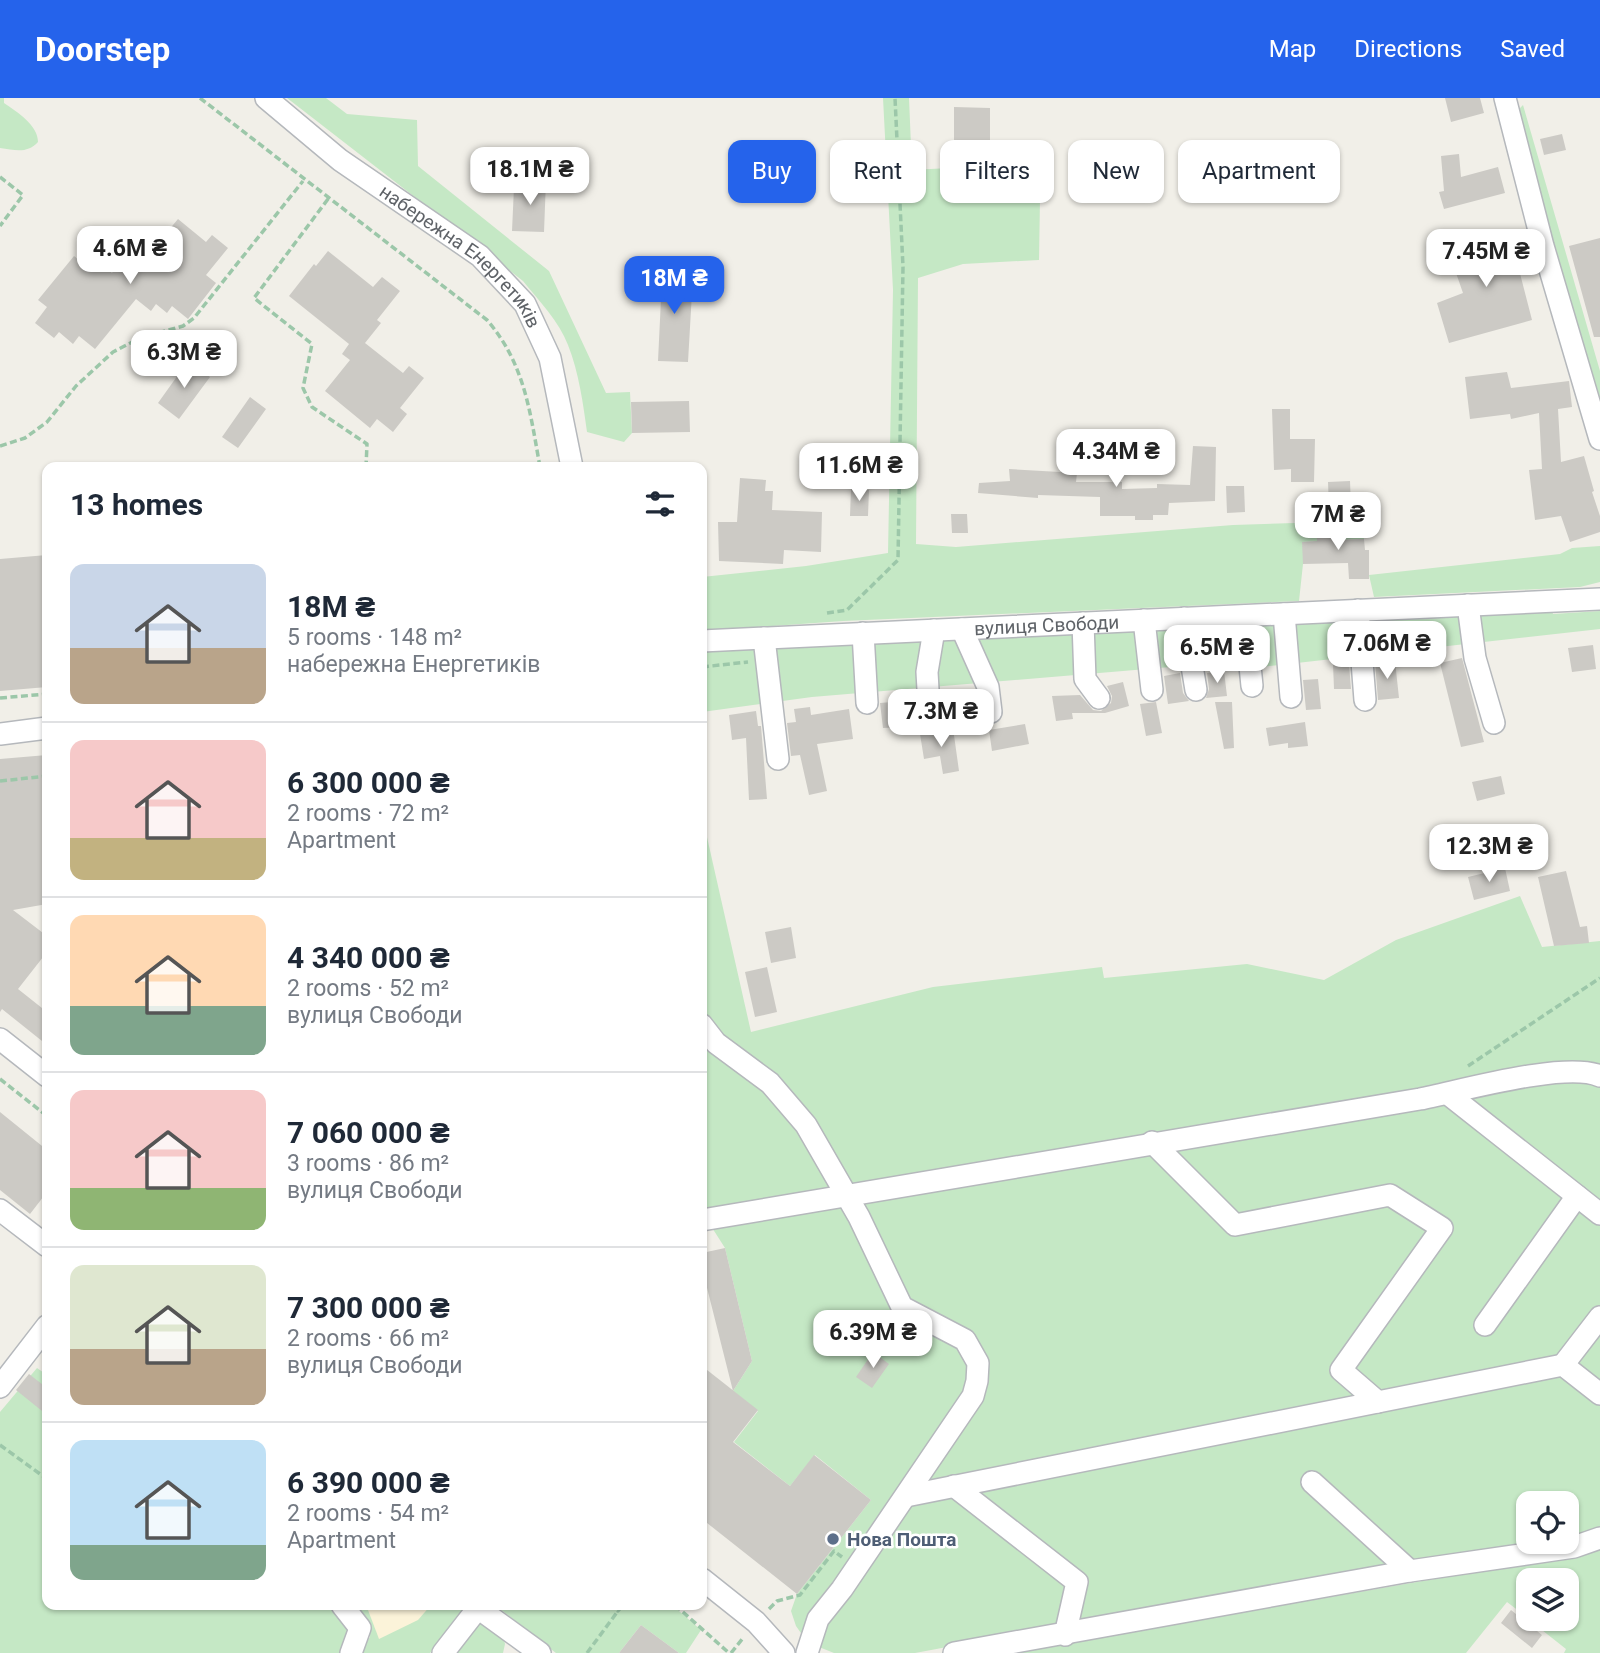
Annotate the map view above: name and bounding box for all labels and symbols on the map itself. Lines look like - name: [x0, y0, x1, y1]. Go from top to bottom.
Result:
- pin: 18.1M ₴: [465, 148, 595, 207]
- street label: набережна Енергетиків: [375, 180, 545, 331]
- pin: 4.6M ₴: [73, 226, 187, 286]
- pin: 7.45M ₴: [1421, 230, 1551, 289]
- pin: 18M ₴: [625, 256, 723, 316]
- pin: 6.3M ₴: [127, 330, 241, 390]
- pin: 4.34M ₴: [1051, 430, 1181, 489]
- pin: 11.6M ₴: [794, 444, 924, 503]
- pin: 7M ₴: [1297, 492, 1379, 552]
- street label: вулиця Свободи: [974, 611, 1120, 640]
- pin: 7.06M ₴: [1322, 622, 1452, 681]
- pin: 6.5M ₴: [1160, 626, 1274, 685]
- pin: 7.3M ₴: [884, 690, 998, 749]
- pin: 12.3M ₴: [1424, 824, 1554, 884]
- pin: 6.39M ₴: [808, 1310, 938, 1370]
- place label: Нова Пошта: [847, 1528, 956, 1551]
- marker: Нова Пошта: [825, 1531, 841, 1547]

